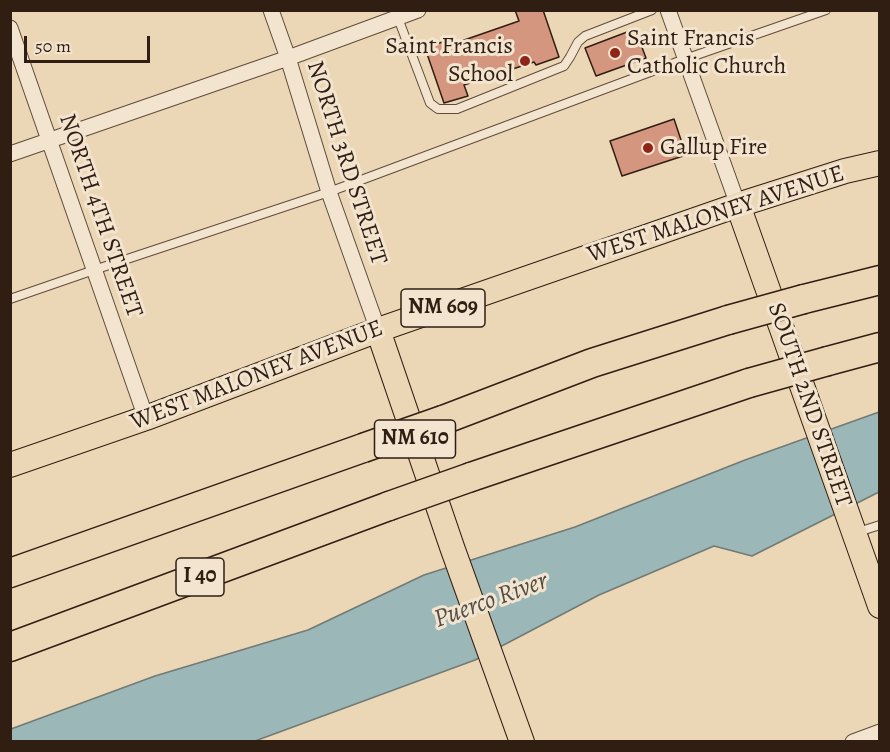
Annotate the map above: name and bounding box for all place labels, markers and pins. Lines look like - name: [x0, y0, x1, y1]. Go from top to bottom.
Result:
- place label: Saint Francis Catholic Church: [627, 25, 786, 81]
- place label: Saint Francis School: [385, 33, 513, 89]
- marker: Saint Francis Catholic Church: [608, 46, 622, 60]
- marker: Saint Francis School: [518, 54, 532, 68]
- place label: Gallup Fire: [660, 134, 767, 162]
- marker: Gallup Fire: [641, 141, 655, 155]

